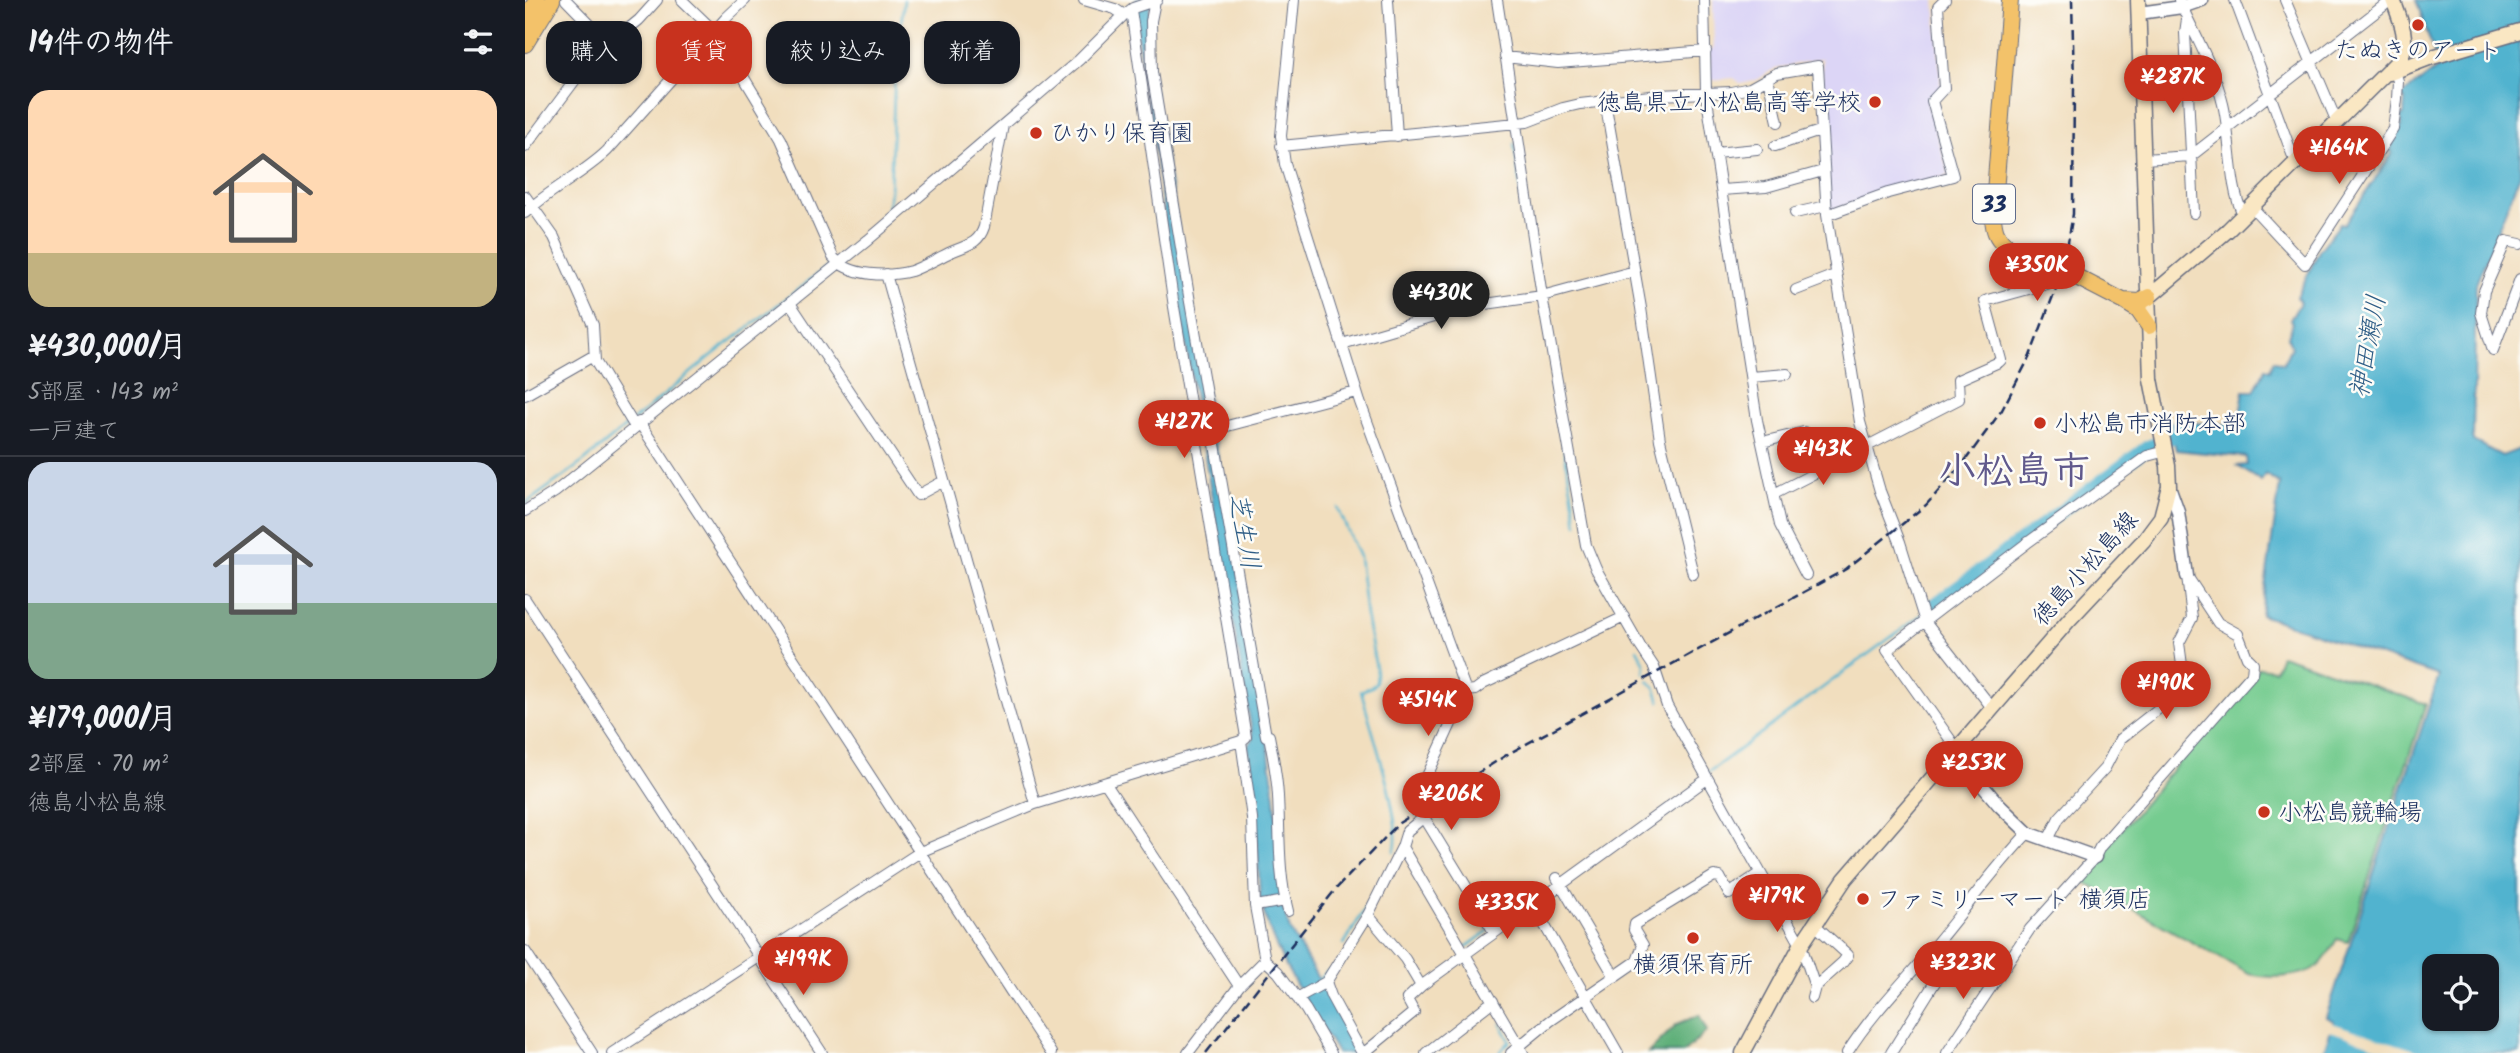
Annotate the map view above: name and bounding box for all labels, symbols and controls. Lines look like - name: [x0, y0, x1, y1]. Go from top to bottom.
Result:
- marker: たぬきのアート: [2410, 17, 2426, 33]
- text: 14件の物件: [28, 20, 173, 68]
- chip: 購入: [546, 21, 642, 84]
- chip: 賃貸: [656, 21, 752, 84]
- chip: 絞り込み: [766, 21, 910, 84]
- chip: 新着: [924, 21, 1020, 84]
- icon: filters: [459, 23, 497, 61]
- place label: たぬきのアート: [2334, 32, 2502, 71]
- pin: ¥287K: [2124, 55, 2222, 115]
- text: ¥287K: [2140, 60, 2206, 96]
- place label: 徳島県立小松島高等学校: [1597, 84, 1861, 123]
- marker: 徳島県立小松島高等学校: [1867, 94, 1883, 110]
- place label: ひかり保育園: [1050, 115, 1194, 154]
- marker: ひかり保育園: [1028, 125, 1044, 141]
- pin: ¥164K: [2290, 127, 2388, 186]
- text: ¥164K: [2309, 131, 2369, 167]
- icon: home: [200, 135, 326, 261]
- road number: 33: [1973, 184, 2015, 224]
- pin: ¥350K: [1988, 244, 2086, 303]
- text: ¥350K: [2005, 248, 2069, 284]
- pin: ¥430K: [1392, 272, 1490, 331]
- text: ¥430K: [1409, 276, 1473, 312]
- water label: 神田瀬川: [2339, 291, 2399, 401]
- text: ¥430,000/月: [28, 324, 187, 372]
- text: 5部屋 · 143 m²: [28, 375, 178, 411]
- pin: ¥127K: [1135, 400, 1233, 460]
- text: ¥127K: [1154, 405, 1214, 441]
- place label: 小松島市消防本部: [2054, 405, 2246, 444]
- text: 一戸建て: [28, 414, 120, 450]
- marker: 小松島市消防本部: [2032, 415, 2048, 431]
- pin: ¥143K: [1774, 428, 1872, 487]
- text: ¥143K: [1793, 432, 1853, 468]
- district label: 小松島市: [1938, 443, 2090, 503]
- water label: 芝生川: [1216, 489, 1270, 573]
- street label: 徳島小松島線: [2023, 502, 2149, 636]
- icon: home: [200, 507, 326, 633]
- pin: ¥190K: [2117, 662, 2215, 721]
- text: ¥190K: [2137, 666, 2195, 702]
- pin: ¥514K: [1379, 678, 1477, 738]
- text: ¥514K: [1398, 683, 1458, 719]
- text: ¥179,000/月: [28, 696, 177, 744]
- pin: ¥253K: [1925, 742, 2023, 801]
- text: ¥253K: [1941, 746, 2007, 782]
- text: 2部屋 · 70 m²: [28, 747, 168, 783]
- pin: ¥206K: [1402, 772, 1500, 832]
- text: ¥206K: [1418, 777, 1484, 813]
- text: 徳島小松島線: [28, 786, 166, 822]
- place label: 小松島競輪場: [2278, 794, 2422, 833]
- marker: 小松島競輪場: [2256, 804, 2272, 820]
- pin: ¥179K: [1728, 874, 1826, 934]
- text: ¥179K: [1748, 879, 1806, 915]
- pin: ¥335K: [1458, 881, 1556, 941]
- place label: ファミリーマート 横須店: [1877, 881, 2151, 920]
- text: ¥335K: [1475, 886, 1539, 922]
- marker: ファミリーマート 横須店: [1855, 891, 1871, 907]
- marker: 横須保育所: [1685, 930, 1701, 946]
- pin: ¥199K: [754, 937, 852, 997]
- text: ¥199K: [774, 942, 832, 978]
- pin: ¥323K: [1914, 942, 2012, 1001]
- place label: 横須保育所: [1633, 946, 1753, 985]
- text: ¥323K: [1930, 946, 1996, 982]
- map controls: [2422, 954, 2499, 1031]
- button: locate: [2422, 954, 2499, 1031]

